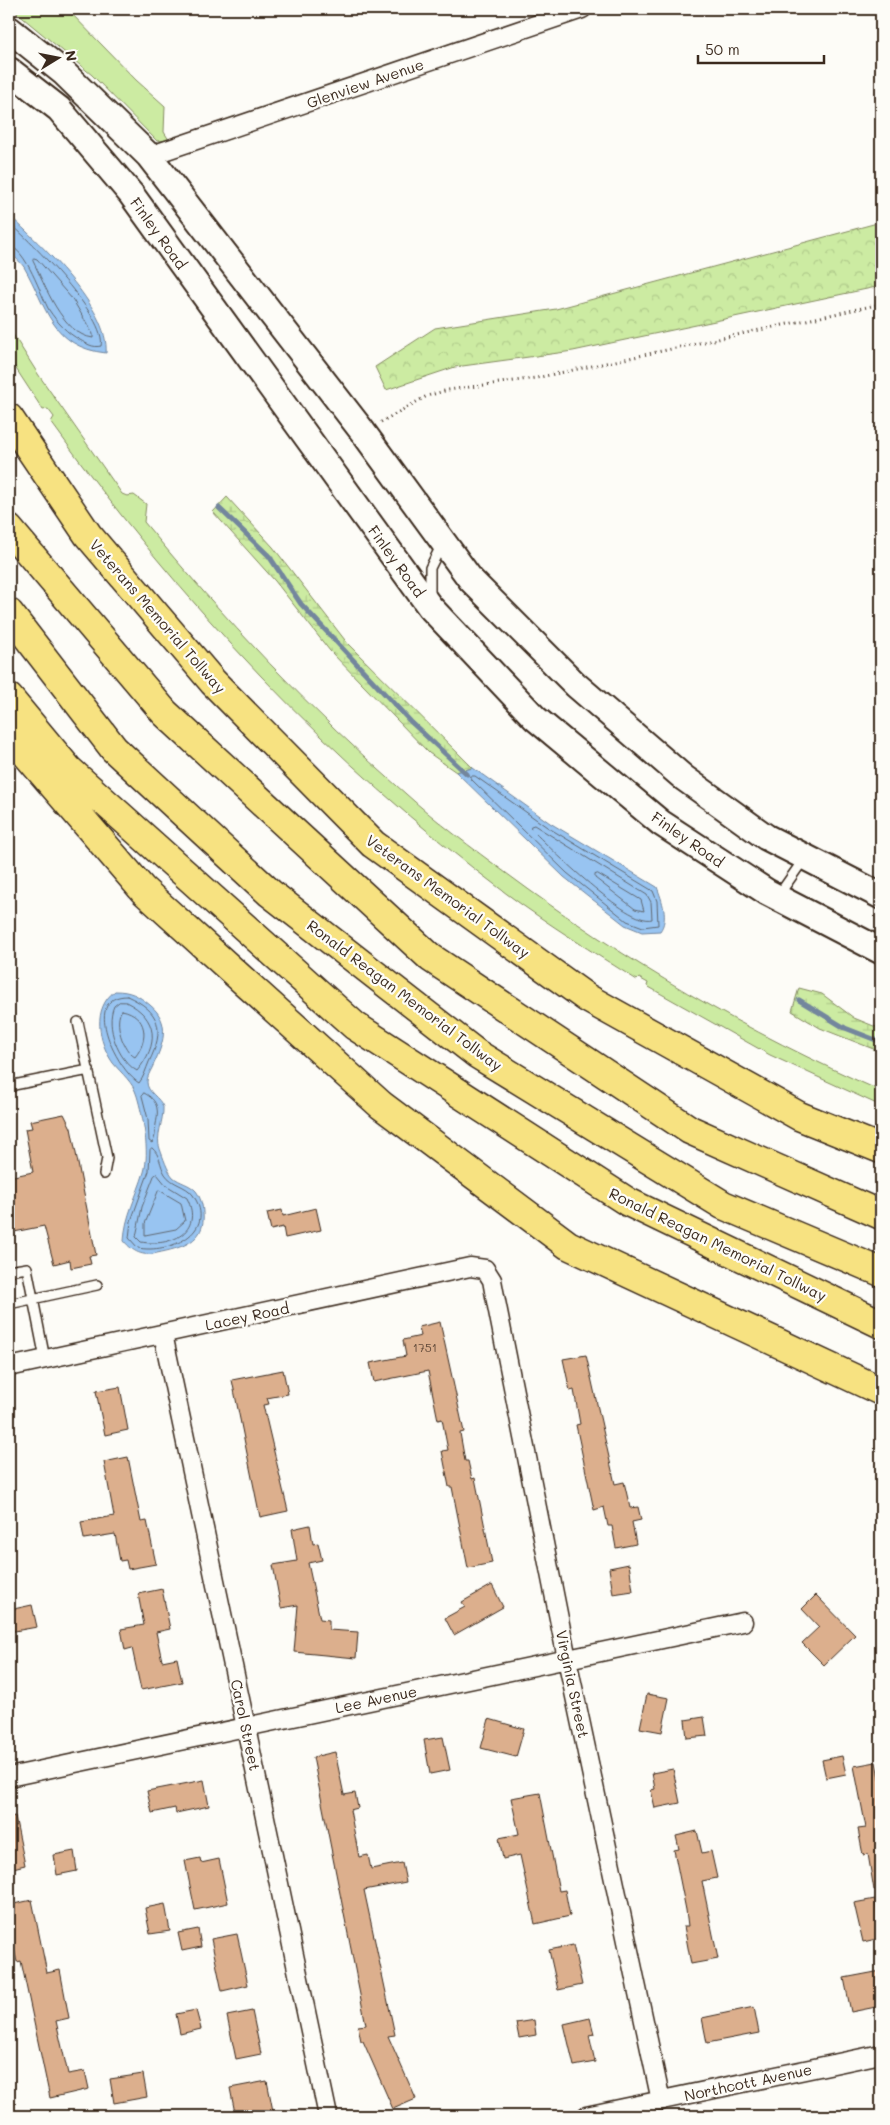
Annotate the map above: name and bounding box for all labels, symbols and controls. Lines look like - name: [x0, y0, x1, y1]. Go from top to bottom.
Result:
- north arrow: [32, 32, 82, 82]
- scale bar: [698, 32, 824, 64]
- text: 50 m: [705, 39, 740, 59]
- text: N: [61, 49, 82, 63]
- street label: Glenview Avenue: [304, 54, 426, 112]
- street label: Finley Road: [126, 193, 192, 273]
- street label: Finley Road: [364, 521, 430, 601]
- street label: Veterans Memorial Tollway: [86, 535, 231, 697]
- street label: Finley Road: [648, 807, 728, 871]
- street label: Veterans Memorial Tollway: [362, 830, 534, 962]
- street label: Ronald Reagan Memorial Tollway: [303, 915, 507, 1075]
- street label: Ronald Reagan Memorial Tollway: [606, 1183, 830, 1306]
- street label: Lacey Road: [203, 1297, 291, 1335]
- house number: 1751: [413, 1339, 437, 1355]
- street label: Virginia Street: [552, 1628, 594, 1740]
- street label: Carol Street: [227, 1678, 265, 1772]
- street label: Lee Avenue: [333, 1681, 419, 1717]
- street label: Northcott Avenue: [682, 2059, 814, 2105]

